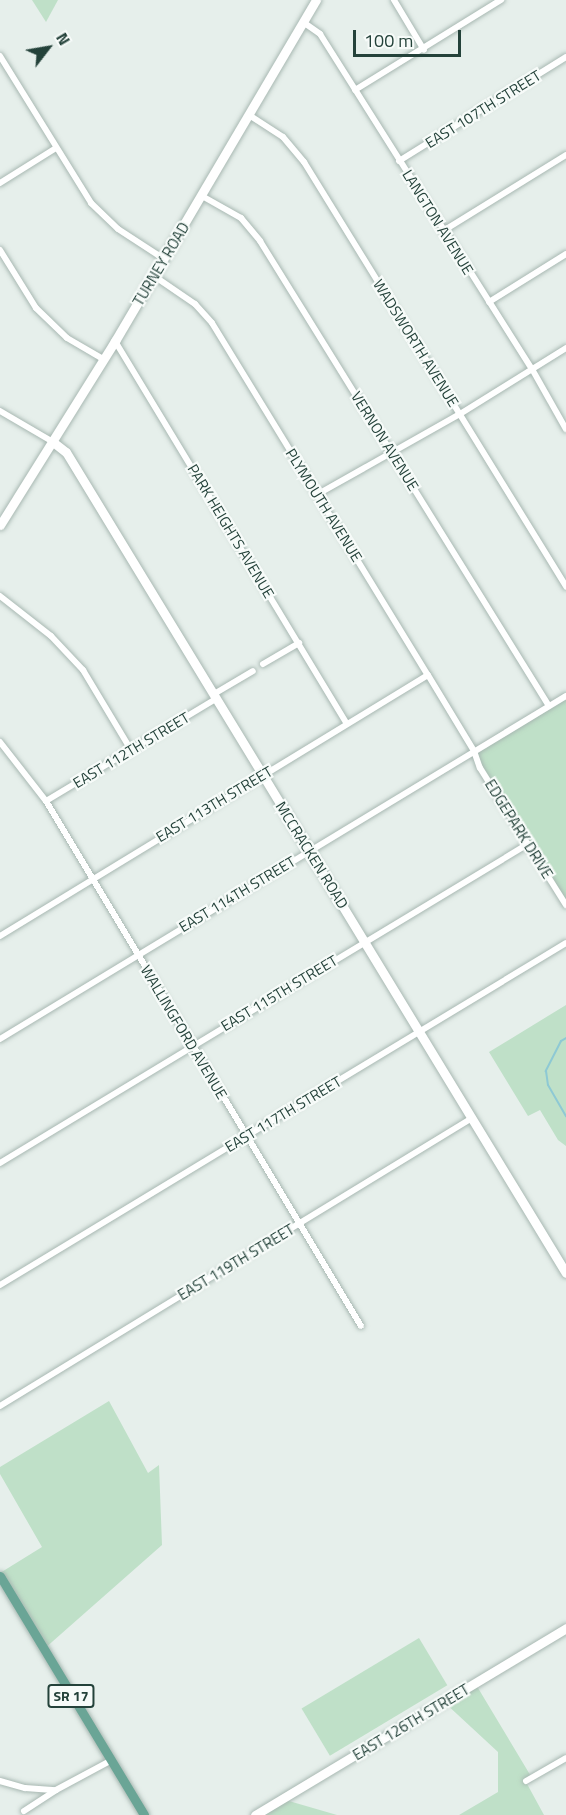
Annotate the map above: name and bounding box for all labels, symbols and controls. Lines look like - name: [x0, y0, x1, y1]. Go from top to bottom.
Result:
- north arrow: [18, 18, 78, 78]
- scale bar: [356, 18, 464, 56]
- text: 100 m: [364, 27, 413, 54]
- text: N: [50, 28, 77, 50]
- street label: EAST 107TH STREET: [422, 66, 544, 152]
- street label: LANGTON AVENUE: [399, 166, 477, 278]
- street label: TURNEY ROAD: [129, 219, 193, 309]
- street label: WADSWORTH AVENUE: [369, 276, 463, 410]
- street label: VERNON AVENUE: [347, 388, 423, 494]
- street label: PLYMOUTH AVENUE: [282, 445, 366, 565]
- street label: PARK HEIGHTS AVENUE: [184, 461, 278, 601]
- street label: EAST 112TH STREET: [69, 708, 193, 792]
- street label: EAST 113TH STREET: [152, 762, 276, 846]
- street label: EDGEPARK DRIVE: [481, 776, 557, 882]
- street label: MCCRACKEN ROAD: [272, 798, 352, 912]
- street label: EAST 114TH STREET: [175, 852, 299, 936]
- street label: EAST 115TH STREET: [217, 951, 341, 1035]
- street label: WALLINGFORD AVENUE: [137, 962, 231, 1102]
- street label: EAST 117TH STREET: [221, 1072, 345, 1156]
- street label: EAST 119TH STREET: [174, 1220, 298, 1304]
- street label: EAST 126TH STREET: [349, 1680, 473, 1764]
- road number: SR 17: [47, 1685, 95, 1707]

